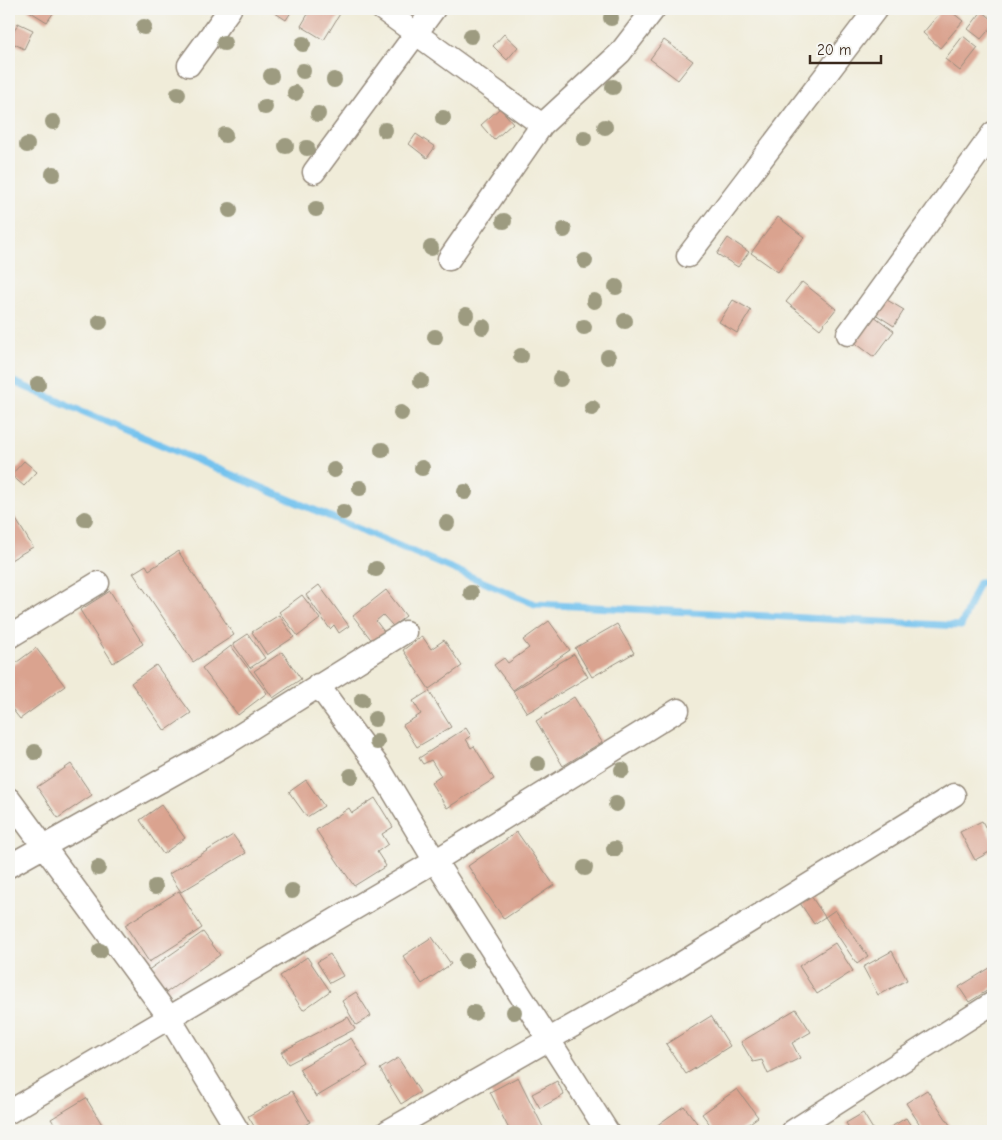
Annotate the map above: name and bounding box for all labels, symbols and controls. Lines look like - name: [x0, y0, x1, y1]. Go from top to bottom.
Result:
- scale bar: [810, 32, 881, 64]
- text: 20 m: [817, 41, 851, 59]

